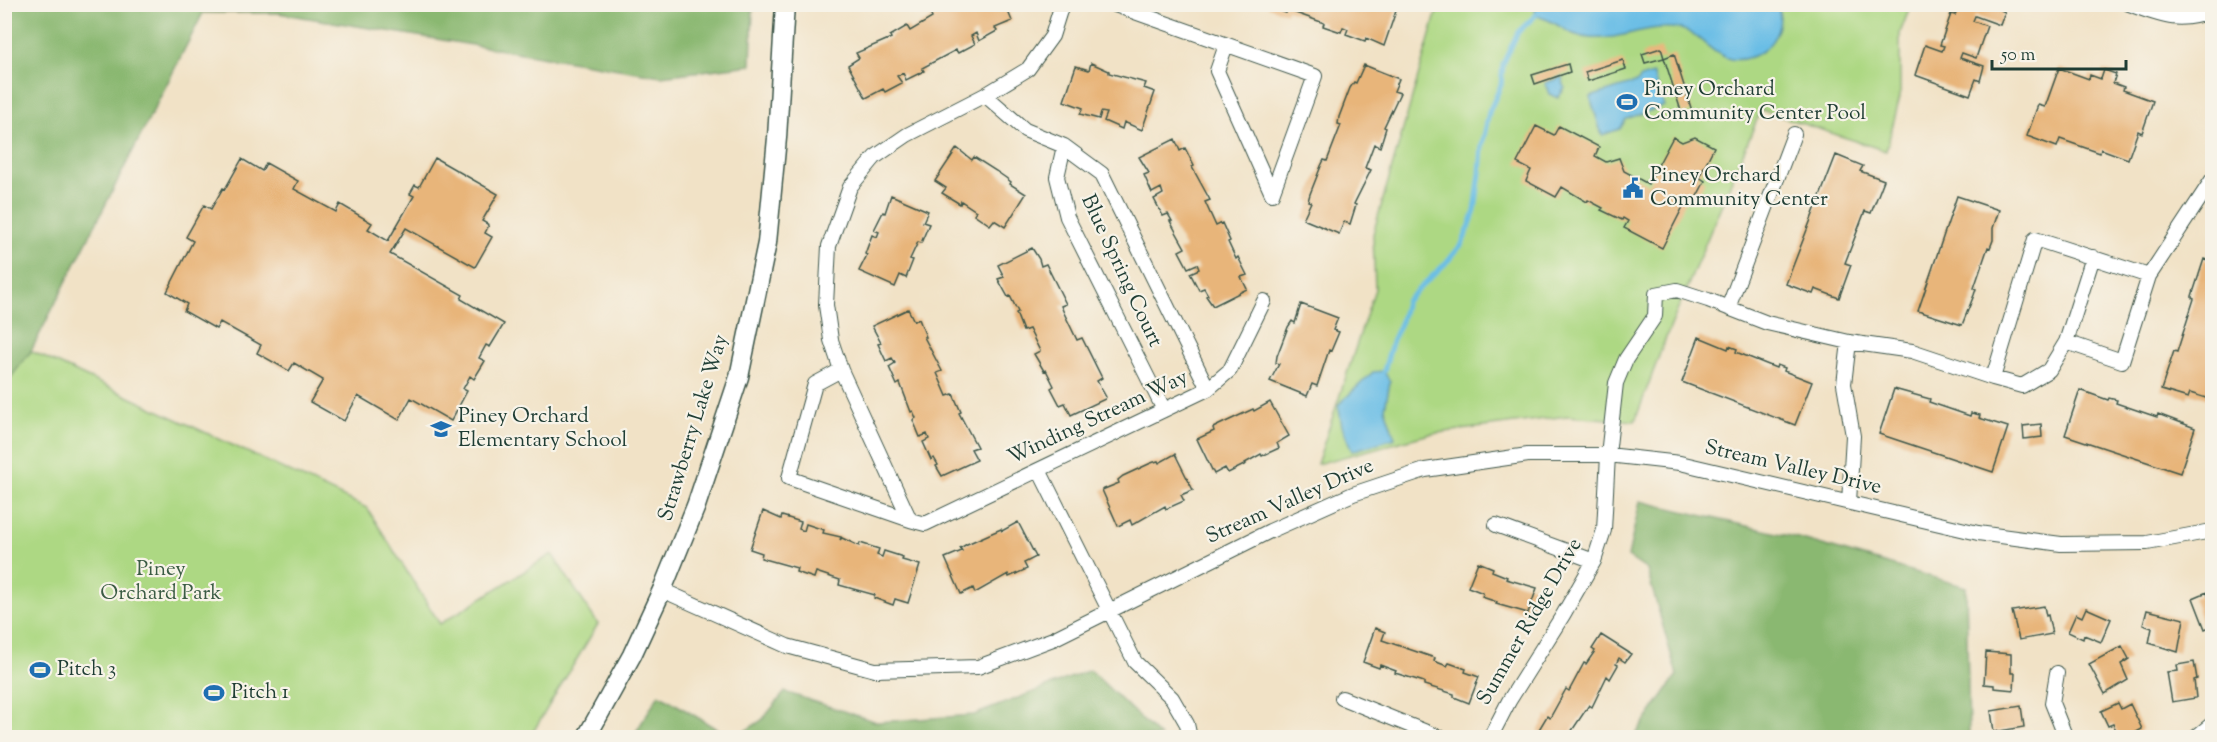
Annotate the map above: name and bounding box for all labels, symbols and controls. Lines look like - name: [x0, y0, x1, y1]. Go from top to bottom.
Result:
- scale bar: [1992, 33, 2126, 71]
- text: 50 m: [2000, 43, 2036, 69]
- place label: Piney Orchard Community Center Pool: [1644, 75, 1866, 129]
- sports icon: Piney Orchard Community Center Pool: [1615, 90, 1639, 114]
- place label: Piney Orchard Community Center: [1650, 161, 1828, 215]
- public building icon: Piney Orchard Community Center: [1621, 176, 1645, 200]
- street label: Blue Spring Court: [1073, 190, 1169, 352]
- street label: Strawberry Lake Way: [651, 330, 737, 525]
- street label: Winding Stream Way: [1003, 363, 1194, 473]
- place label: Piney Orchard Elementary School: [458, 402, 628, 456]
- school or university icon: Piney Orchard Elementary School: [429, 417, 453, 441]
- street label: Stream Valley Drive: [1702, 433, 1884, 503]
- street label: Stream Valley Drive: [1201, 452, 1379, 552]
- street label: Summer Ridge Drive: [1470, 533, 1590, 711]
- park label: Piney Orchard Park: [100, 555, 222, 609]
- place label: Pitch 3: [57, 655, 116, 685]
- sports icon: Pitch 3: [28, 658, 52, 682]
- place label: Pitch 1: [231, 678, 289, 708]
- sports icon: Pitch 1: [202, 681, 226, 705]

